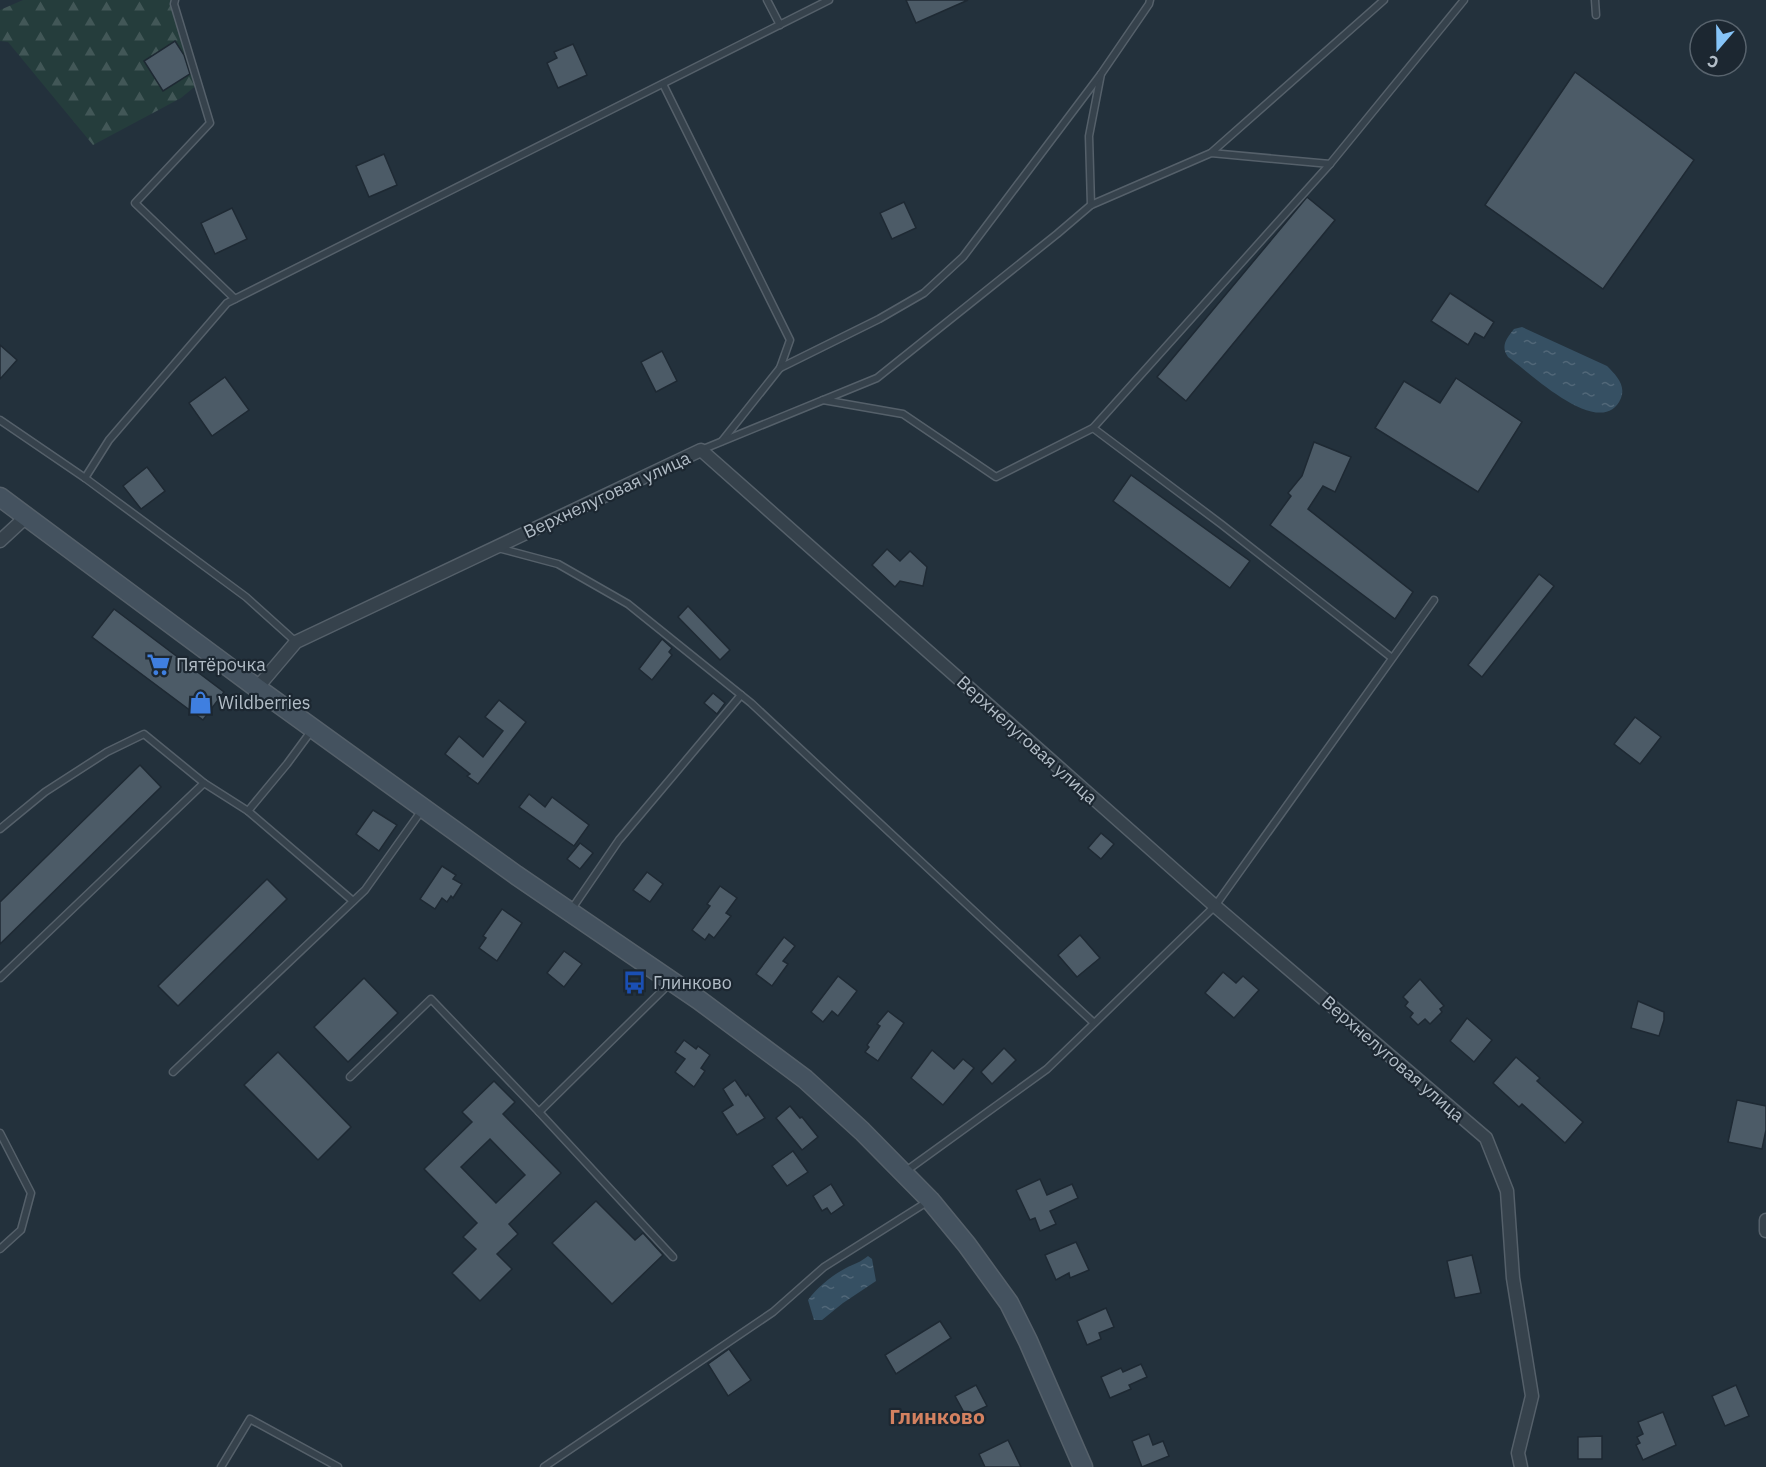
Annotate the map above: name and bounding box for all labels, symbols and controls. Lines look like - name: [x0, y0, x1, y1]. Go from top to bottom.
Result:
- north arrow: [1688, 18, 1748, 78]
- text: С: [1705, 51, 1721, 73]
- street label: Верхнелуговая улица: [520, 446, 694, 543]
- supermarket icon: Пятёрочка: [145, 652, 171, 678]
- place label: Пятёрочка: [176, 653, 266, 676]
- street label: Верхнелуговая улица: [952, 670, 1103, 809]
- shop icon: Wildberries: [187, 690, 213, 716]
- place label: Wildberries: [218, 691, 311, 714]
- bus stop icon: Глинково: [622, 970, 648, 996]
- place label: Глинково: [653, 971, 732, 994]
- street label: Верхнелуговая улица: [1317, 990, 1470, 1127]
- district label: Глинково: [889, 1402, 985, 1430]

